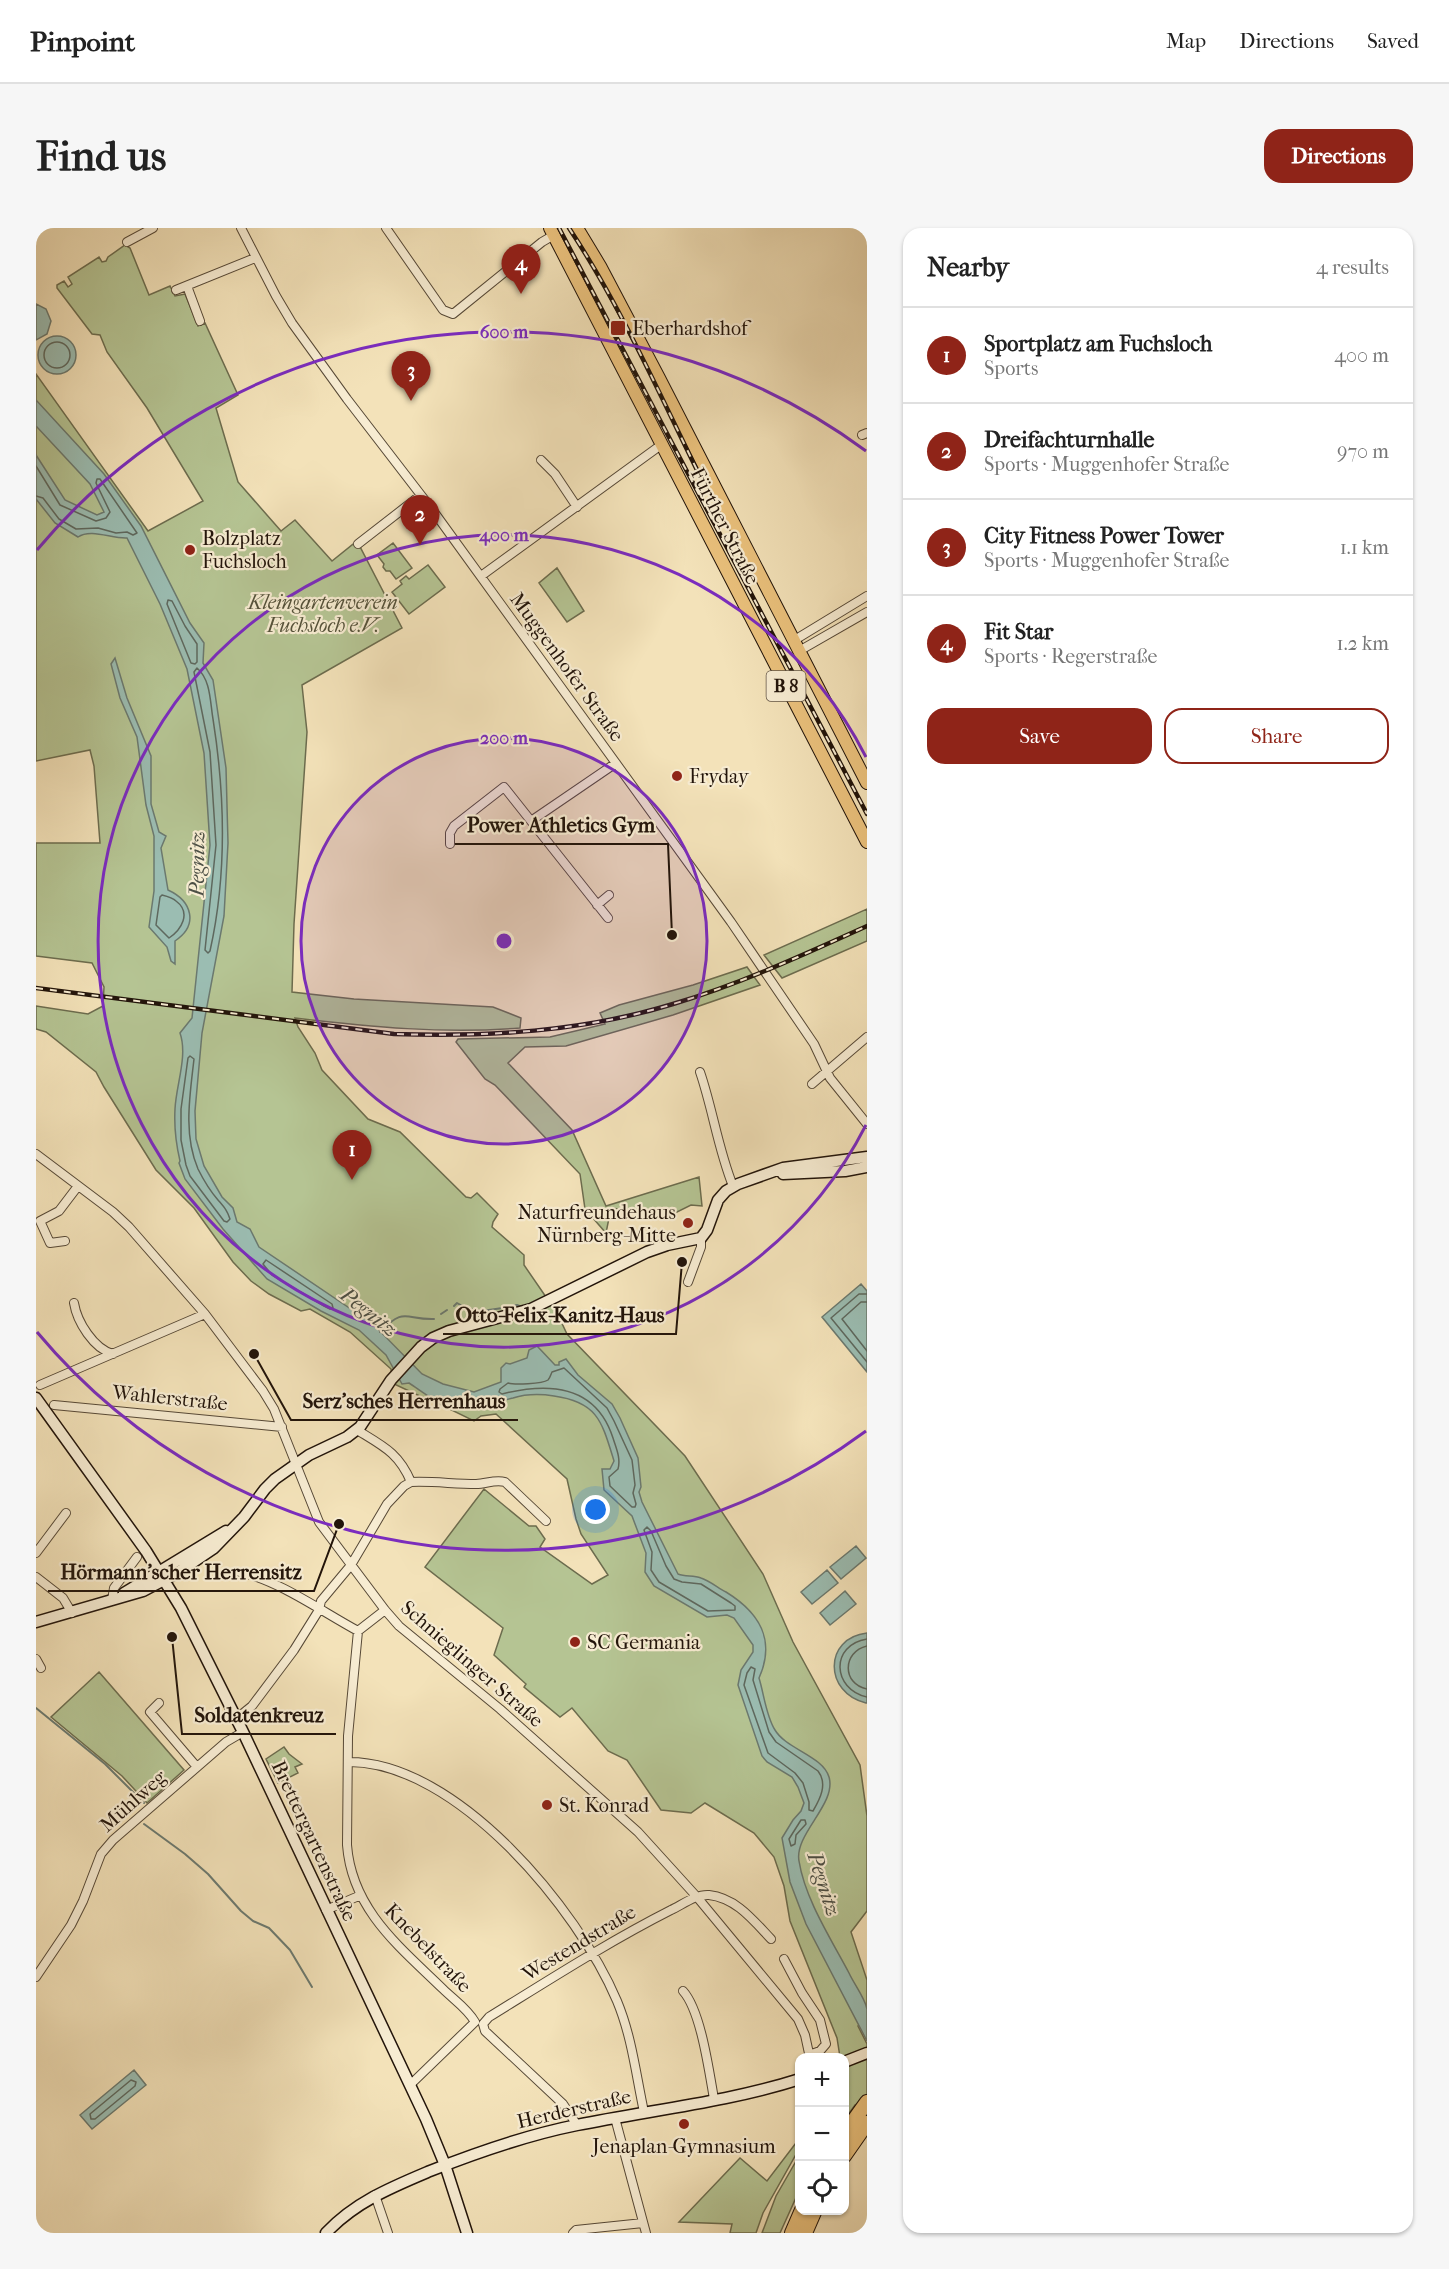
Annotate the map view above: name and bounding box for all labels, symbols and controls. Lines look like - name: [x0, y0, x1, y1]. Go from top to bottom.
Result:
- text: Pinpoint: [30, 25, 135, 58]
- text: Map: [1166, 29, 1206, 53]
- text: Directions: [1239, 29, 1334, 53]
- text: Saved: [1367, 29, 1419, 53]
- button: Directions: [1264, 129, 1413, 183]
- text: Find us: [36, 132, 166, 181]
- pin: 4: [502, 244, 540, 294]
- text: Nearby: [927, 252, 1009, 283]
- text: 4 results: [1316, 256, 1389, 279]
- place label: Eberhardshof: [632, 317, 752, 340]
- marker: Eberhardshof: [609, 319, 627, 337]
- text: 600 m: [480, 322, 529, 343]
- text: Sportplatz am Fuchsloch: [984, 331, 1212, 357]
- text: 1: [943, 344, 950, 367]
- text: 400 m: [1334, 344, 1389, 367]
- pin: 3: [392, 352, 430, 401]
- text: Sports: [984, 357, 1038, 380]
- text: Dreifachturnhalle: [984, 427, 1154, 453]
- text: 2: [941, 440, 952, 463]
- text: 970 m: [1337, 440, 1389, 463]
- text: Sports · Muggenhofer Straße: [984, 453, 1229, 476]
- street label: Fürther Straße: [686, 464, 764, 588]
- pin: 2: [400, 496, 440, 545]
- text: City Fitness Power Tower: [984, 523, 1224, 549]
- text: 400 m: [478, 525, 530, 546]
- place label: Bolzplatz Fuchsloch: [202, 527, 288, 573]
- text: 3: [942, 536, 951, 559]
- text: 1.1 km: [1340, 536, 1389, 559]
- marker: Bolzplatz Fuchsloch: [183, 543, 197, 557]
- text: Sports · Muggenhofer Straße: [984, 549, 1229, 572]
- street label: Muggenhofer Straße: [505, 588, 629, 746]
- park label: Kleingartenverein Fuchsloch e.V.: [246, 591, 398, 637]
- text: Fit Star: [984, 619, 1053, 645]
- text: 4: [941, 632, 952, 655]
- text: 1.2 km: [1337, 632, 1389, 655]
- text: Sports · Regerstraße: [984, 645, 1157, 668]
- road number: B 8: [766, 671, 806, 701]
- button: Save: [927, 708, 1152, 764]
- button: Share: [1164, 708, 1389, 764]
- text: 200 m: [480, 728, 529, 749]
- place label: Fryday: [689, 765, 750, 788]
- marker: Fryday: [670, 769, 684, 783]
- callout: Power Athletics Gym: [455, 805, 668, 844]
- text: Power Athletics Gym: [467, 813, 656, 837]
- water label: Pegnitz: [184, 831, 210, 898]
- centre of rings: [494, 931, 514, 951]
- pin: 1: [332, 1130, 372, 1180]
- place label: Naturfreundehaus Nürnberg-Mitte: [518, 1201, 676, 1247]
- marker: Naturfreundehaus Nürnberg-Mitte: [681, 1216, 695, 1230]
- water label: Pegnitz: [335, 1282, 402, 1342]
- callout: Otto-Felix-Kanitz-Haus: [443, 1295, 676, 1334]
- text: Otto-Felix-Kanitz-Haus: [455, 1303, 665, 1327]
- street label: Wahlerstraße: [110, 1380, 229, 1415]
- callout: Serz’sches Herrenhaus: [291, 1381, 518, 1420]
- text: Serz’sches Herrenhaus: [302, 1389, 506, 1413]
- your location: [581, 1495, 610, 1524]
- callout: Hörmann’scher Herrensitz: [48, 1552, 314, 1591]
- text: Hörmann’scher Herrensitz: [60, 1560, 303, 1584]
- street label: Schnieglinger Straße: [396, 1596, 548, 1732]
- place label: SC Germania: [587, 1631, 701, 1654]
- marker: SC Germania: [568, 1635, 582, 1649]
- callout: Soldatenkreuz: [182, 1695, 336, 1734]
- text: Soldatenkreuz: [194, 1703, 324, 1727]
- street label: Brettergartenstraße: [267, 1757, 361, 1925]
- street label: Mühlweg: [95, 1765, 171, 1837]
- place label: St. Konrad: [559, 1794, 650, 1817]
- marker: St. Konrad: [540, 1798, 554, 1812]
- water label: Pegnitz: [802, 1848, 846, 1919]
- street label: Knebelstraße: [380, 1899, 476, 1997]
- street label: Westendstraße: [517, 1900, 640, 1986]
- map controls: [795, 2053, 849, 2215]
- button: +: [795, 2053, 849, 2107]
- street label: Herderstraße: [515, 2085, 633, 2133]
- button: −: [795, 2107, 849, 2161]
- marker: Jenaplan-Gymnasium: [677, 2117, 691, 2131]
- place label: Jenaplan-Gymnasium: [590, 2135, 776, 2158]
- button: locate: [795, 2161, 849, 2215]

